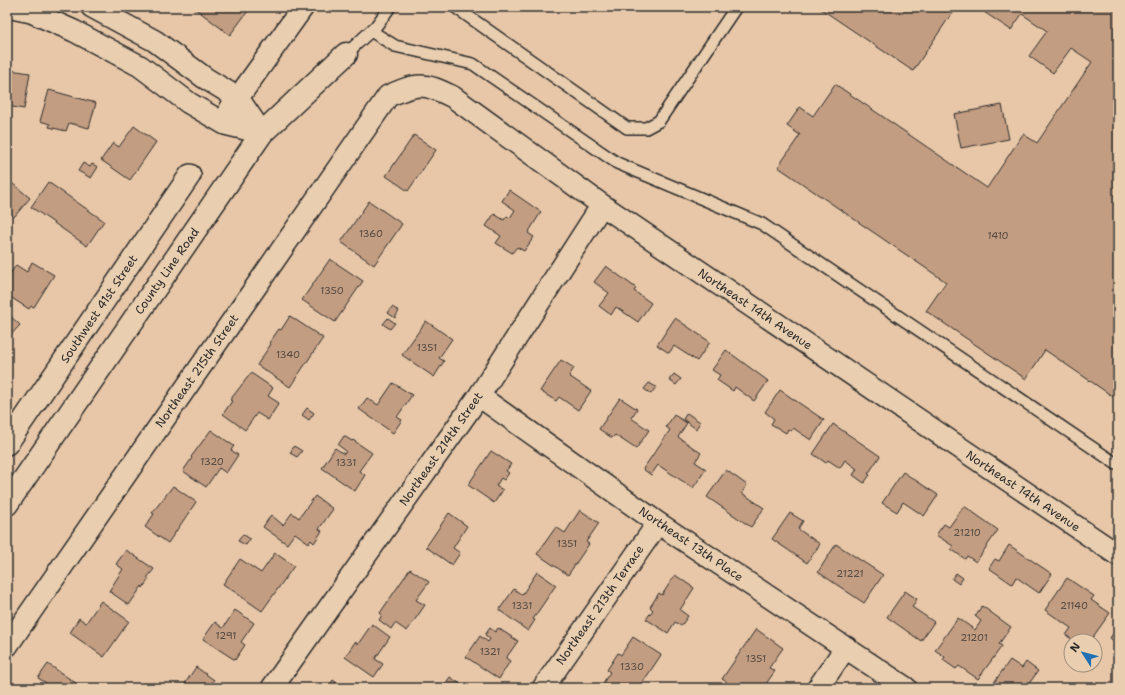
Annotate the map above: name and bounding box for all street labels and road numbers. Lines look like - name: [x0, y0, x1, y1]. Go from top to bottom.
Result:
- street label: County Line Road: [131, 224, 203, 317]
- street label: Southwest 41st Street: [57, 252, 141, 366]
- street label: Northeast 14th Avenue: [695, 265, 816, 353]
- street label: Northeast 215th Street: [152, 311, 242, 431]
- street label: Northeast 214th Street: [396, 389, 486, 509]
- street label: Northeast 14th Avenue: [963, 447, 1084, 535]
- street label: Northeast 13th Place: [636, 503, 747, 585]
- street label: Northeast 213th Terrace: [552, 542, 648, 668]

